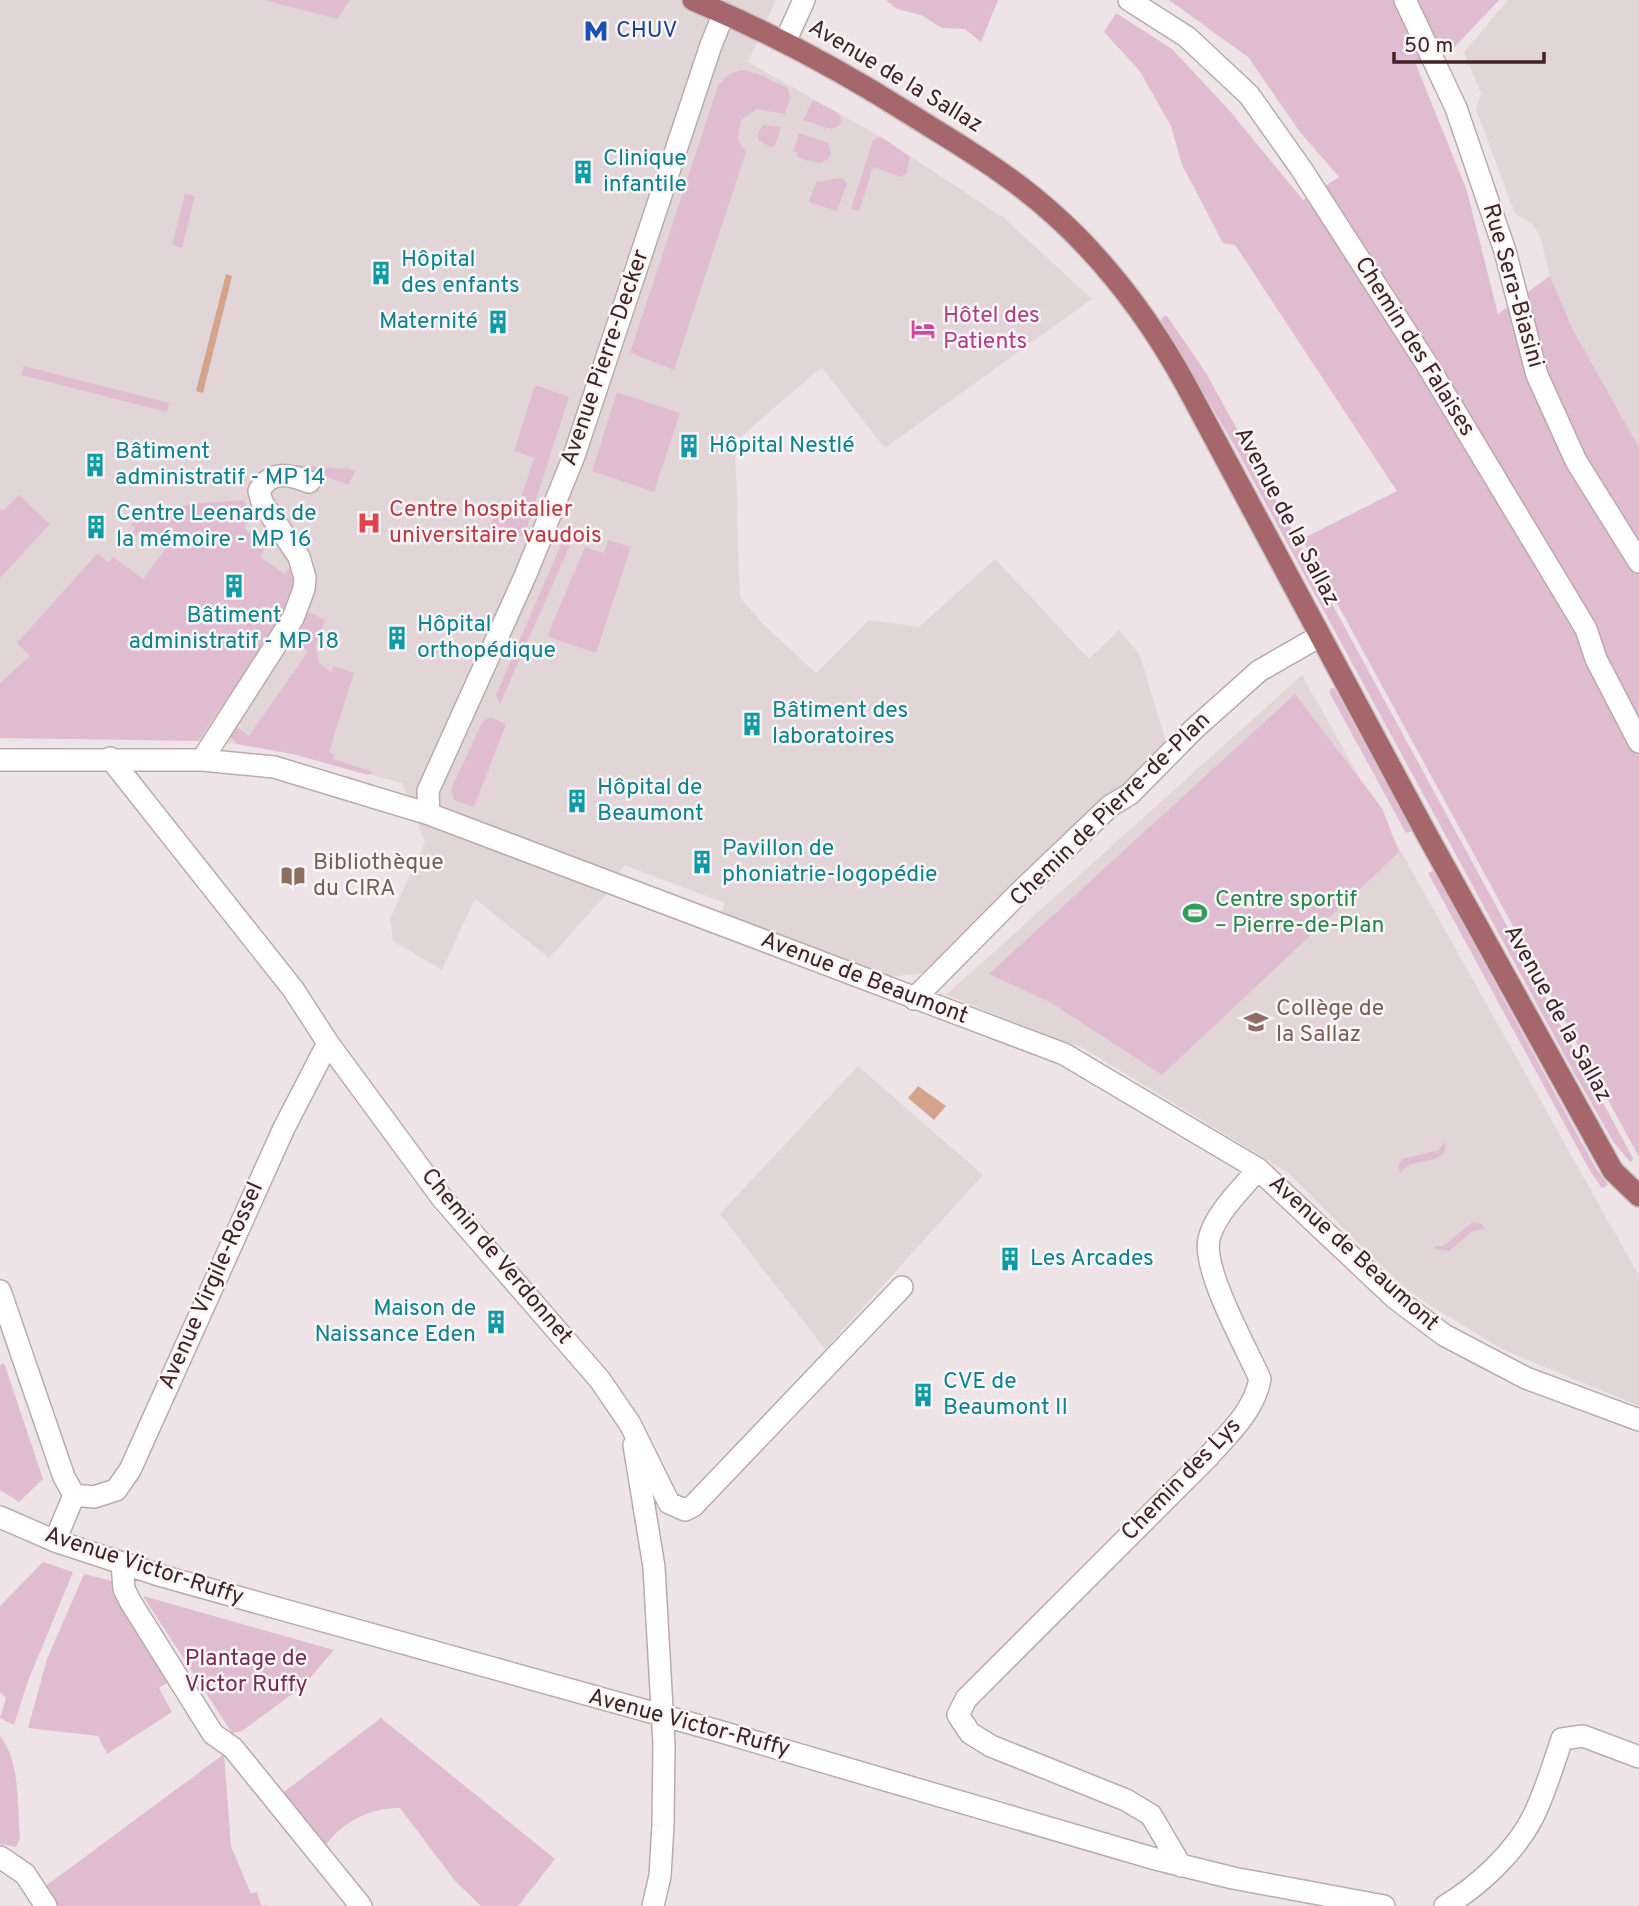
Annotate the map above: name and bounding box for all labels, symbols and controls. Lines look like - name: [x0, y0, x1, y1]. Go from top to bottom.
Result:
- street label: Avenue de la Sallaz: [803, 14, 987, 140]
- metro station icon: CHUV: [582, 17, 610, 45]
- place label: CHUV: [616, 17, 678, 46]
- scale bar: [1394, 21, 1544, 65]
- text: 50 m: [1404, 33, 1453, 60]
- place label: Clinique infantile: [603, 145, 687, 200]
- building icon: Clinique infantile: [569, 158, 597, 186]
- street label: Rue Sera-Biasini: [1475, 201, 1549, 371]
- place label: Hôpital des enfants: [401, 246, 520, 301]
- street label: Avenue Pierre-Decker: [555, 246, 657, 470]
- street label: Chemin des Falaises: [1347, 252, 1481, 442]
- building icon: Hôpital des enfants: [367, 259, 395, 287]
- place label: Hôtel des Patients: [943, 302, 1040, 357]
- place label: Maternité: [379, 308, 478, 337]
- building icon: Maternité: [484, 308, 512, 336]
- hotel icon: Hôtel des Patients: [909, 315, 937, 343]
- street label: Avenue de la Sallaz: [1227, 423, 1345, 611]
- building icon: Hôpital Nestlé: [675, 432, 703, 460]
- place label: Hôpital Nestlé: [709, 432, 855, 461]
- place label: Bâtiment administratif - MP 14: [115, 438, 325, 493]
- building icon: Bâtiment administratif - MP 14: [81, 451, 109, 479]
- place label: Centre hospitalier universitaire vaudois: [389, 496, 602, 551]
- place label: Centre Leenards de la mémoire - MP 16: [116, 500, 317, 555]
- hospital icon: Centre hospitalier universitaire vaudois: [355, 509, 383, 537]
- building icon: Centre Leenards de la mémoire - MP 16: [82, 513, 110, 541]
- building icon: Bâtiment administratif - MP 18: [220, 572, 248, 600]
- place label: Bâtiment administratif - MP 18: [129, 602, 339, 657]
- place label: Hôpital orthopédique: [417, 611, 556, 666]
- building icon: Hôpital orthopédique: [383, 624, 411, 652]
- place label: Bâtiment des laboratoires: [772, 697, 908, 752]
- street label: Chemin de Pierre-de-Plan: [1005, 707, 1217, 913]
- building icon: Bâtiment des laboratoires: [738, 710, 766, 738]
- place label: Hôpital de Beaumont: [597, 774, 704, 829]
- building icon: Hôpital de Beaumont: [563, 787, 591, 815]
- place label: Pavillon de phoniatrie-logopédie: [722, 835, 937, 890]
- building icon: Pavillon de phoniatrie-logopédie: [688, 848, 716, 876]
- place label: Bibliothèque du CIRA: [313, 849, 444, 904]
- library icon: Bibliothèque du CIRA: [279, 862, 307, 890]
- place label: Centre sportif – Pierre-de-Plan: [1215, 886, 1385, 941]
- sports icon: Centre sportif – Pierre-de-Plan: [1181, 899, 1209, 927]
- street label: Avenue de la Sallaz: [1496, 920, 1618, 1108]
- street label: Avenue de Beaumont: [756, 926, 972, 1032]
- place label: Collège de la Sallaz: [1276, 995, 1384, 1050]
- school or university icon: Collège de la Sallaz: [1242, 1008, 1270, 1036]
- street label: Chemin de Verdonnet: [414, 1163, 578, 1351]
- street label: Avenue de Beaumont: [1262, 1170, 1444, 1338]
- street label: Avenue Virgile-Rossel: [153, 1178, 271, 1394]
- building icon: Les Arcades: [996, 1245, 1024, 1273]
- place label: Les Arcades: [1030, 1245, 1154, 1274]
- place label: Maison de Naissance Eden: [315, 1295, 476, 1350]
- building icon: Maison de Naissance Eden: [482, 1308, 510, 1336]
- place label: CVE de Beaumont II: [943, 1368, 1068, 1423]
- building icon: CVE de Beaumont II: [909, 1381, 937, 1409]
- street label: Chemin des Lys: [1116, 1412, 1248, 1548]
- street label: Avenue Victor-Ruffy: [41, 1521, 247, 1613]
- park label: Plantage de Victor Ruffy: [184, 1645, 308, 1700]
- street label: Avenue Victor-Ruffy: [585, 1683, 793, 1765]

